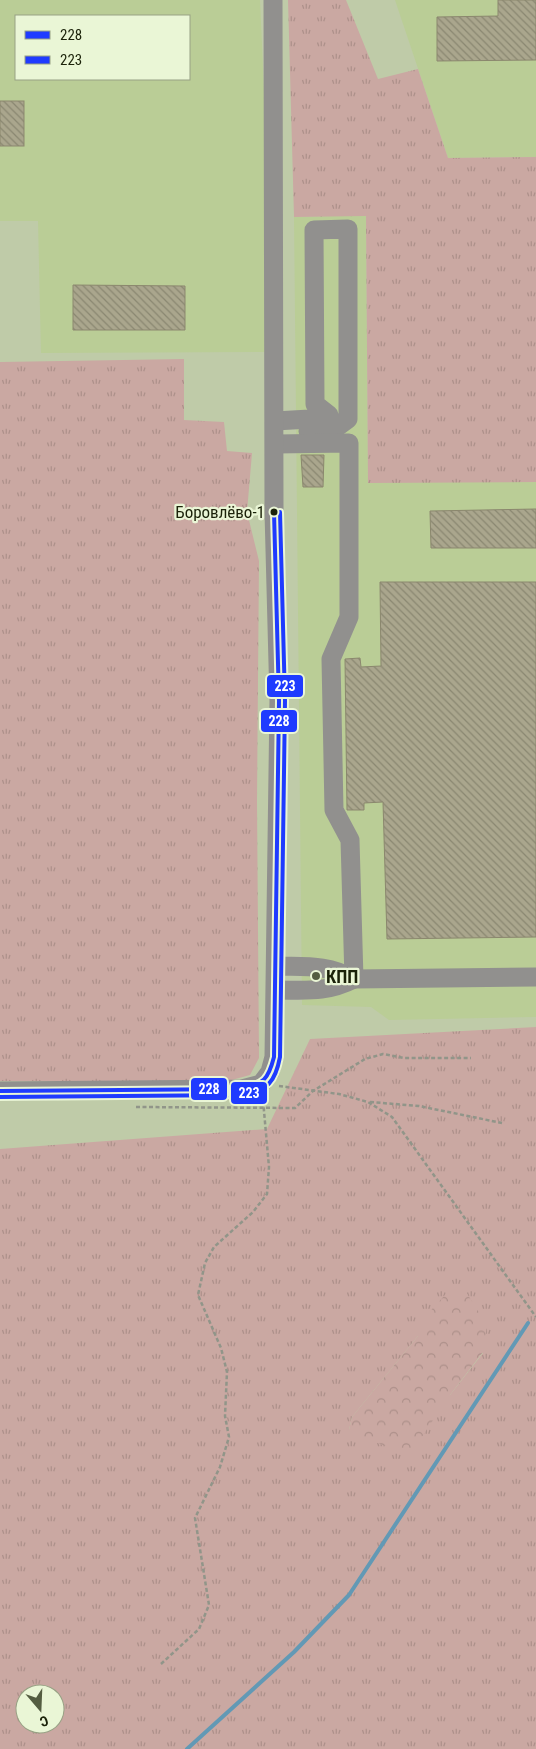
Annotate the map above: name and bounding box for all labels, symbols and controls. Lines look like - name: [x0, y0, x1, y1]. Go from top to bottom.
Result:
- legend: [15, 15, 190, 80]
- text: 228: [60, 26, 82, 44]
- text: 223: [60, 51, 82, 69]
- place label: Боровлёво-1: [175, 502, 265, 522]
- marker: Боровлёво-1: [269, 507, 279, 517]
- line badge: 223: [266, 674, 304, 698]
- text: 223: [274, 678, 296, 694]
- line badge: 228: [260, 709, 298, 733]
- text: 228: [268, 713, 290, 729]
- place label: КПП: [326, 966, 358, 987]
- marker: КПП: [310, 970, 322, 982]
- line badge: 228: [190, 1077, 228, 1101]
- text: 228: [198, 1081, 220, 1097]
- line badge: 223: [230, 1081, 268, 1105]
- text: 223: [238, 1085, 260, 1101]
- north arrow: [15, 1684, 65, 1734]
- text: С: [38, 1712, 51, 1730]

